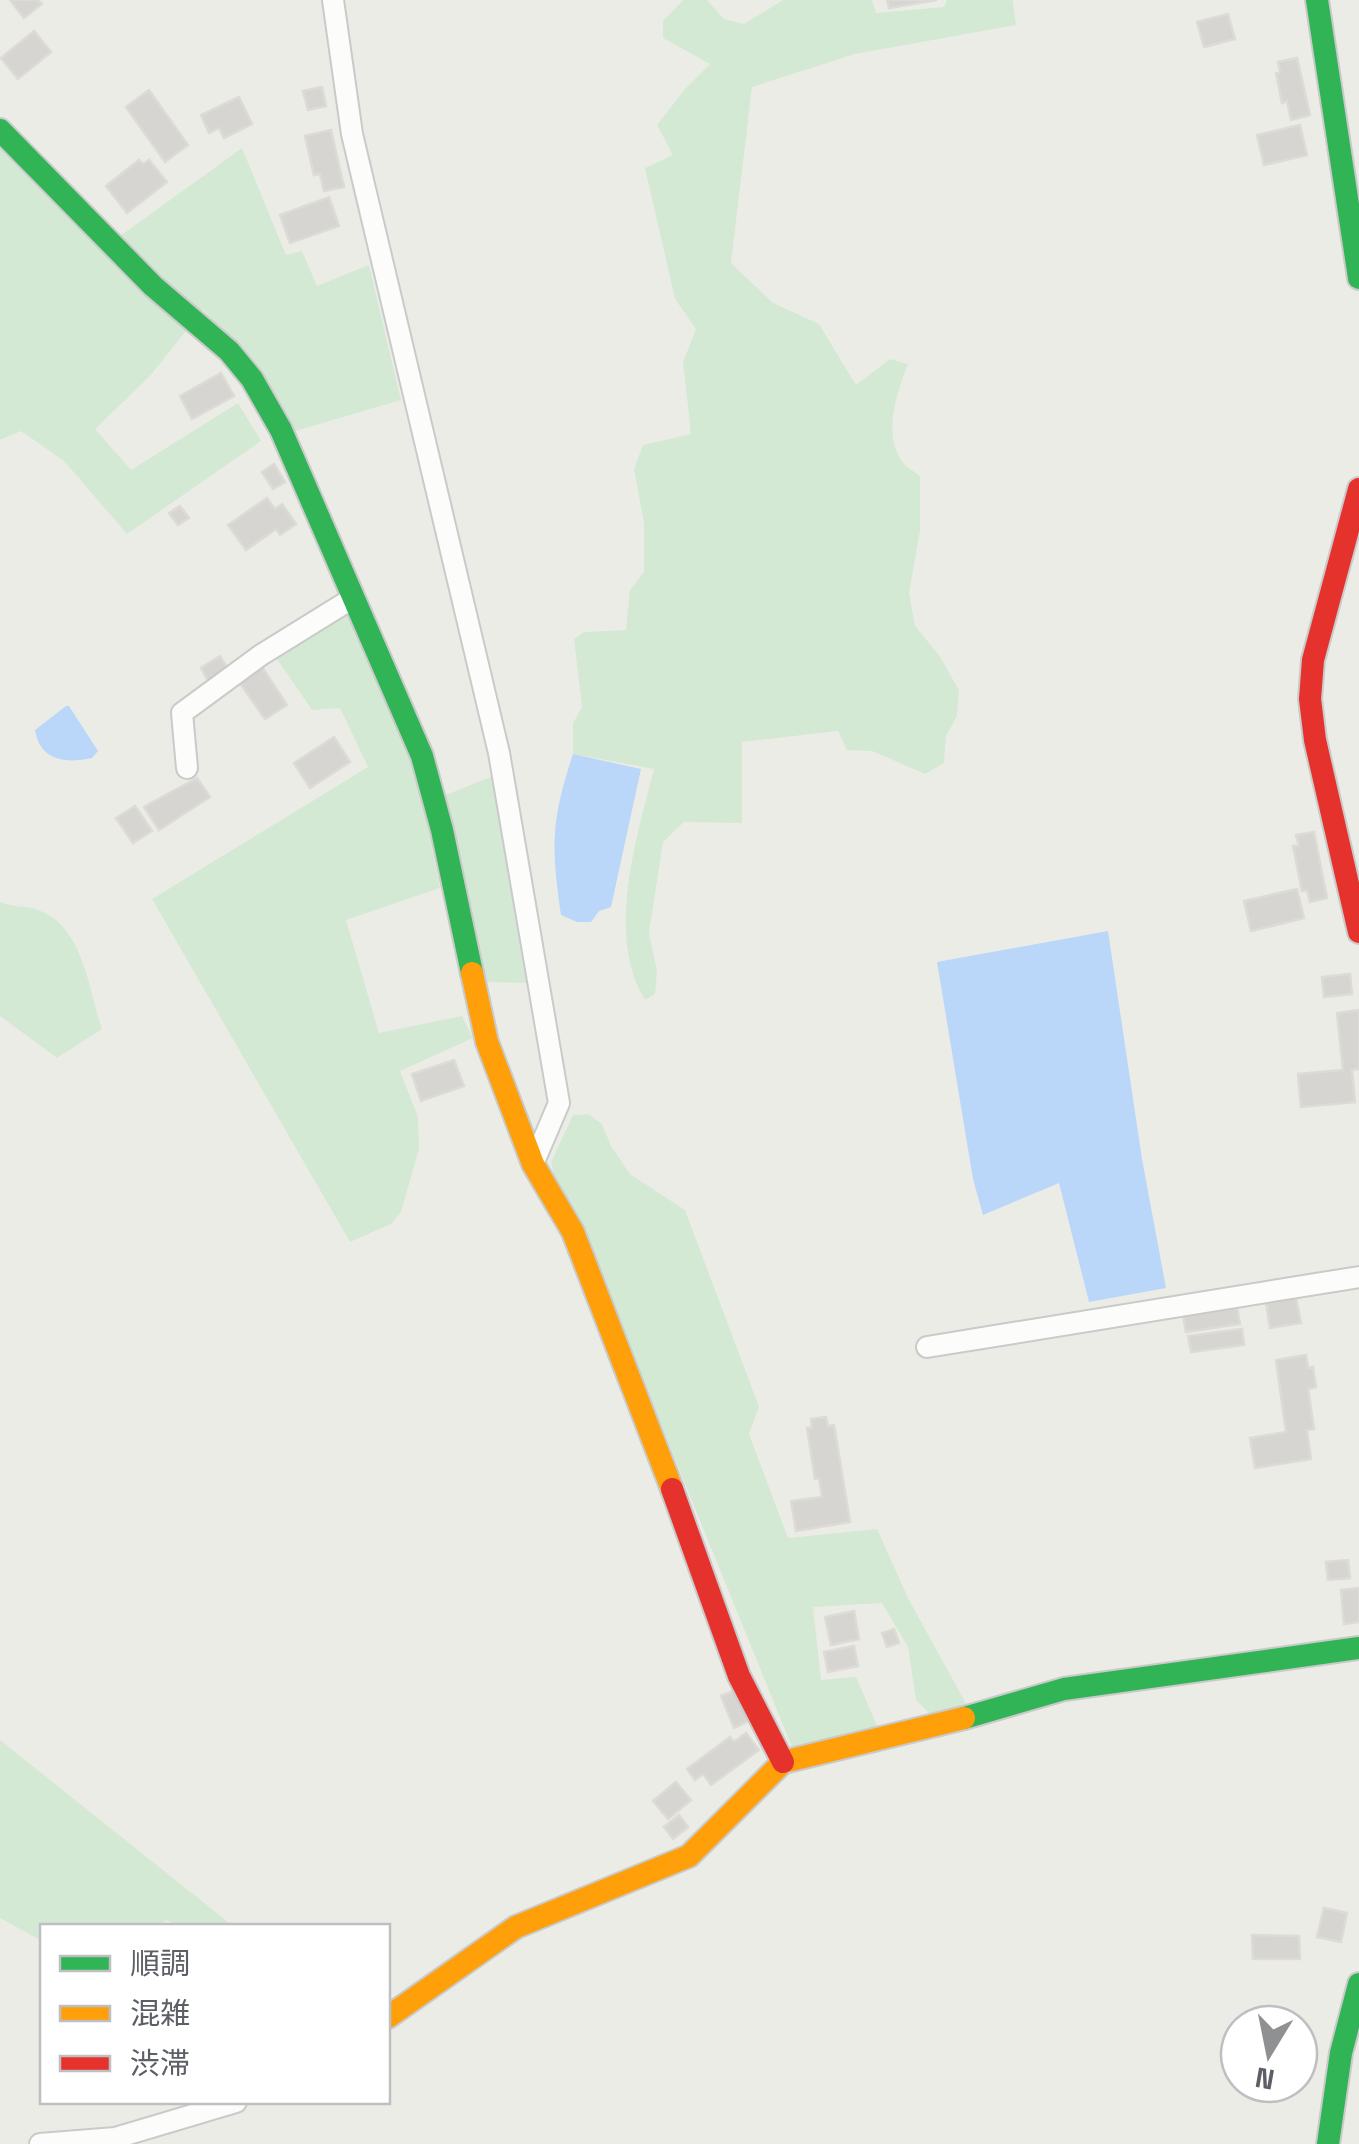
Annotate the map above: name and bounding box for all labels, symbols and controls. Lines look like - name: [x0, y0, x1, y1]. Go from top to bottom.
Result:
- legend: [40, 1924, 390, 2104]
- text: 順調: [130, 1944, 190, 1983]
- text: 混雑: [130, 1994, 190, 2033]
- north arrow: [1219, 2004, 1319, 2104]
- text: 渋滞: [130, 2044, 190, 2083]
- text: N: [1252, 2059, 1277, 2098]

